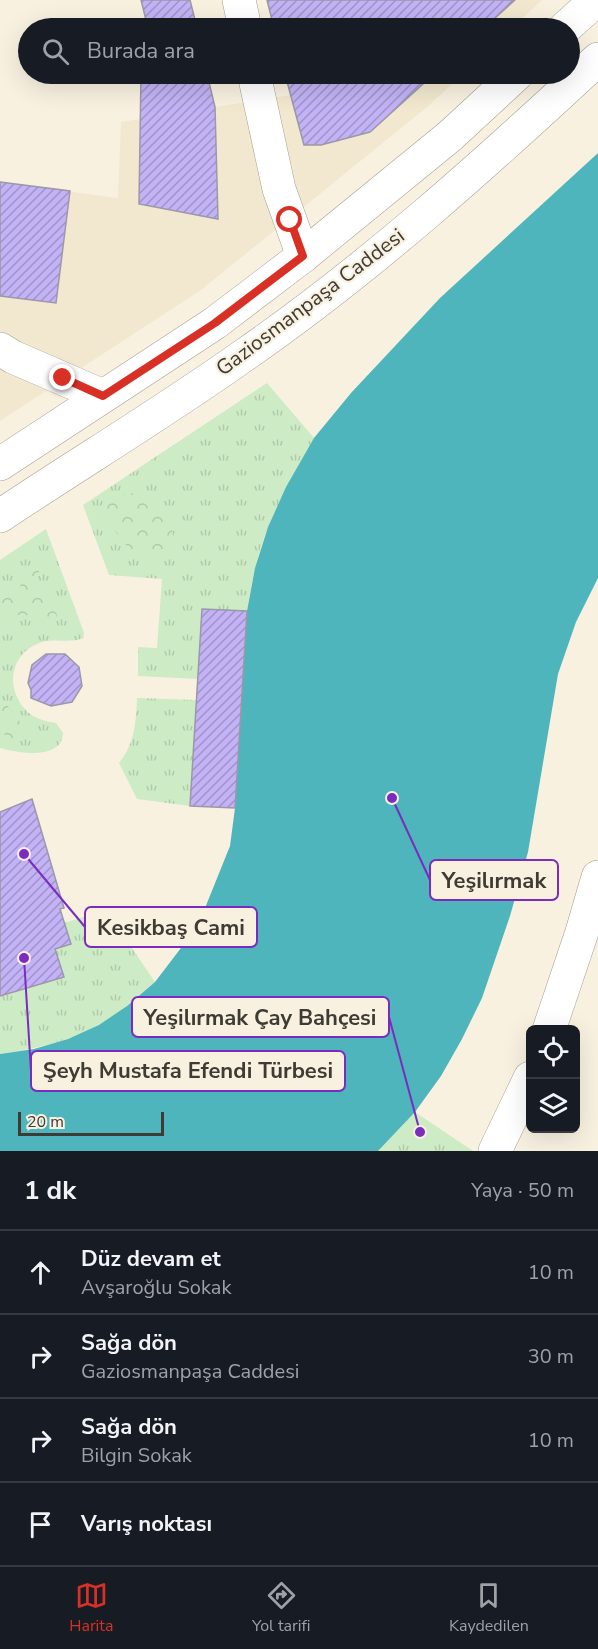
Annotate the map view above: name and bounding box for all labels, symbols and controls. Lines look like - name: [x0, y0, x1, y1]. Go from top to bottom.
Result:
- search box: [18, 18, 580, 84]
- icon: search: [39, 35, 72, 68]
- text: Burada ara: [87, 36, 195, 66]
- route start: [276, 206, 302, 232]
- street label: Gaziosmanpaşa Caddesi: [210, 222, 410, 382]
- route end: [49, 364, 75, 390]
- callout: Yeşilırmak: [430, 860, 558, 900]
- text: Yeşilırmak: [441, 866, 547, 896]
- callout: Kesikbaş Cami: [85, 907, 257, 947]
- text: Kesikbaş Cami: [97, 913, 245, 943]
- callout: Yeşilırmak Çay Bahçesi: [132, 997, 389, 1037]
- text: Yeşilırmak Çay Bahçesi: [143, 1003, 376, 1033]
- map controls: [526, 1025, 580, 1133]
- button: locate: [526, 1025, 580, 1079]
- callout: Şeyh Mustafa Efendi Türbesi: [31, 1051, 345, 1091]
- text: Şeyh Mustafa Efendi Türbesi: [43, 1056, 333, 1086]
- button: layers: [526, 1079, 580, 1133]
- scale bar: [18, 1109, 164, 1136]
- text: 20 m: [27, 1111, 64, 1133]
- text: 1 dk: [24, 1173, 76, 1208]
- text: Yaya · 50 m: [471, 1177, 574, 1204]
- text: Düz devam et: [81, 1244, 221, 1274]
- icon: ahead: [24, 1256, 57, 1289]
- text: 10 m: [528, 1259, 574, 1286]
- text: Avşaroğlu Sokak: [81, 1274, 231, 1301]
- text: Sağa dön: [81, 1328, 177, 1358]
- icon: right: [24, 1340, 57, 1373]
- text: 30 m: [528, 1343, 574, 1370]
- text: Gaziosmanpaşa Caddesi: [81, 1358, 299, 1385]
- text: Sağa dön: [81, 1412, 177, 1442]
- icon: right: [24, 1424, 57, 1457]
- text: 10 m: [528, 1427, 574, 1454]
- text: Bilgin Sokak: [81, 1442, 192, 1469]
- icon: arrive: [24, 1508, 57, 1541]
- text: Varış noktası: [81, 1509, 212, 1539]
- tab: Harita: [69, 1579, 113, 1637]
- tab: Yol tarifi: [252, 1579, 311, 1637]
- tab: Kaydedilen: [449, 1579, 529, 1637]

